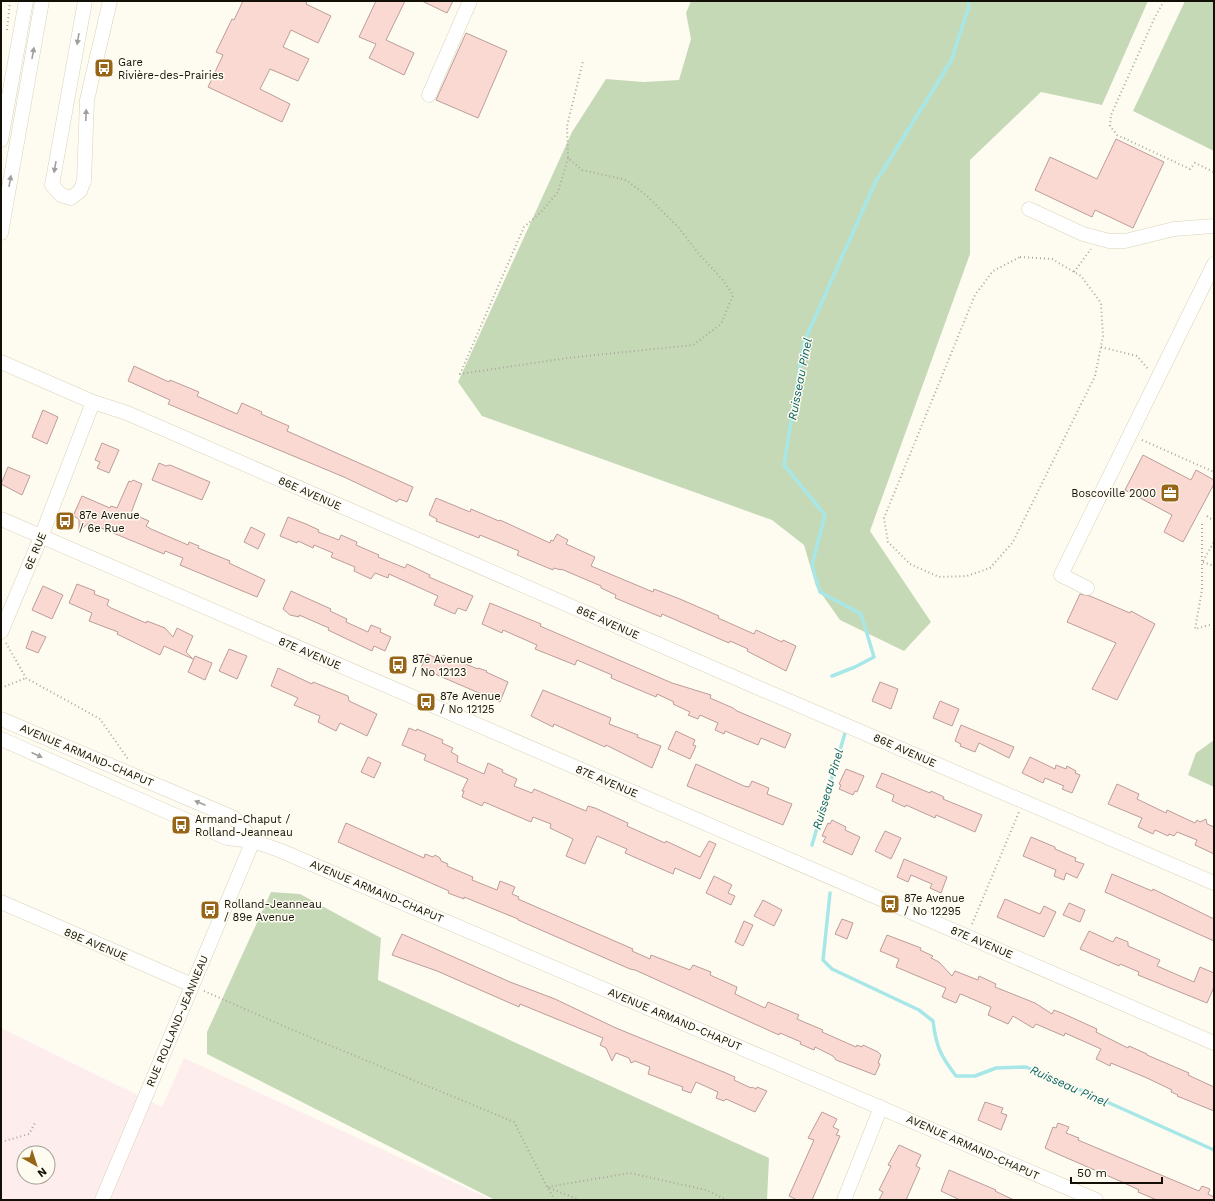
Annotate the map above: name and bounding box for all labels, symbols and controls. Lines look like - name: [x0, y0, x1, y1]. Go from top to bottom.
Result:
- one-way arrow: [75, 33, 81, 46]
- one-way arrow: [30, 46, 36, 59]
- place label: Gare Rivière-des-Prairies: [118, 56, 224, 82]
- bus stop icon: Gare Rivière-des-Prairies: [93, 57, 115, 79]
- one-way arrow: [83, 109, 90, 121]
- one-way arrow: [52, 161, 58, 174]
- one-way arrow: [8, 174, 14, 187]
- water label: Ruisseau Pinel: [785, 336, 815, 421]
- street label: 86E AVENUE: [276, 474, 343, 513]
- office icon: Boscoville 2000: [1159, 482, 1181, 504]
- place label: Boscoville 2000: [1071, 487, 1156, 500]
- place label: 87e Avenue / 6e Rue: [79, 509, 140, 535]
- bus stop icon: 87e Avenue / 6e Rue: [54, 510, 76, 532]
- street label: 6E RUE: [22, 530, 49, 572]
- street label: 86E AVENUE: [574, 603, 641, 642]
- street label: 87E AVENUE: [277, 634, 343, 672]
- place label: 87e Avenue / No 12123: [412, 653, 473, 679]
- bus stop icon: 87e Avenue / No 12123: [387, 654, 409, 676]
- place label: 87e Avenue / No 12125: [440, 690, 501, 716]
- bus stop icon: 87e Avenue / No 12125: [415, 691, 437, 713]
- street label: AVENUE ARMAND-CHAPUT: [18, 721, 156, 790]
- street label: 86E AVENUE: [871, 731, 938, 770]
- water label: Ruisseau Pinel: [810, 747, 846, 831]
- one-way arrow: [31, 752, 42, 758]
- street label: 87E AVENUE: [574, 762, 640, 800]
- one-way arrow: [193, 800, 205, 806]
- place label: Armand-Chaput / Rolland-Jeanneau: [195, 813, 293, 839]
- bus stop icon: Armand-Chaput / Rolland-Jeanneau: [170, 814, 192, 836]
- street label: AVENUE ARMAND-CHAPUT: [308, 857, 446, 926]
- place label: 87e Avenue / No 12295: [904, 892, 965, 918]
- bus stop icon: 87e Avenue / No 12295: [879, 893, 901, 915]
- place label: Rolland-Jeanneau / 89e Avenue: [224, 898, 322, 924]
- bus stop icon: Rolland-Jeanneau / 89e Avenue: [199, 899, 221, 921]
- street label: 87E AVENUE: [949, 923, 1015, 961]
- street label: 89E AVENUE: [62, 925, 129, 964]
- street label: RUE ROLLAND-JEANNEAU: [144, 953, 211, 1089]
- street label: AVENUE ARMAND-CHAPUT: [606, 985, 744, 1054]
- water label: Ruisseau Pinel: [1028, 1063, 1110, 1110]
- street label: AVENUE ARMAND-CHAPUT: [904, 1112, 1041, 1183]
- north arrow: [16, 1145, 56, 1185]
- scale bar: [1071, 1159, 1162, 1185]
- text: N: [35, 1165, 49, 1180]
- text: 50 m: [1077, 1166, 1107, 1180]

